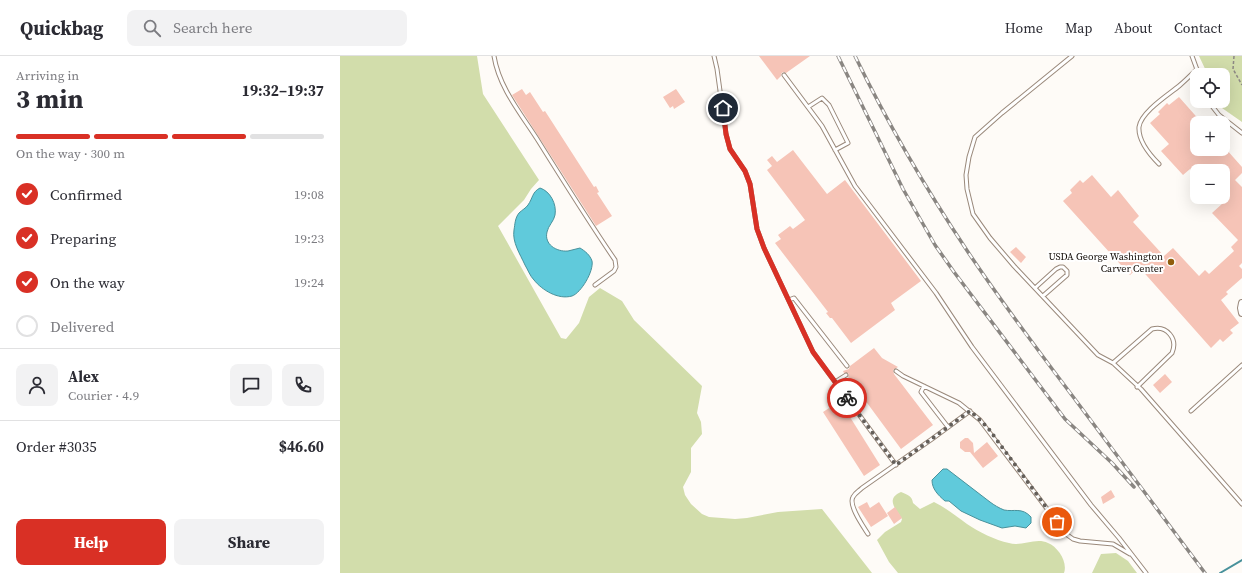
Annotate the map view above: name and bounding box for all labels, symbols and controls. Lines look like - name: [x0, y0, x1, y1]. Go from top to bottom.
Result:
- search box: [127, 10, 407, 46]
- text: Quickbag: [20, 15, 103, 41]
- icon: search: [141, 17, 163, 39]
- text: Search here: [173, 17, 252, 38]
- text: Home: [1005, 18, 1043, 38]
- text: Map: [1065, 18, 1092, 38]
- text: About: [1114, 18, 1152, 38]
- text: Contact: [1174, 18, 1222, 38]
- text: Arriving in: [16, 67, 79, 84]
- map controls: [1190, 68, 1230, 204]
- button: locate: [1190, 68, 1230, 108]
- text: 19:32–19:37: [242, 80, 324, 101]
- text: 3 min: [16, 81, 83, 117]
- pin: [706, 91, 740, 125]
- icon: home: [712, 97, 734, 119]
- button: +: [1190, 116, 1230, 156]
- text: On the way · 300 m: [16, 145, 125, 162]
- button: −: [1190, 164, 1230, 204]
- icon: check: [16, 183, 38, 205]
- text: Confirmed: [50, 184, 122, 205]
- text: 19:08: [294, 186, 324, 203]
- icon: check: [16, 227, 38, 249]
- text: Preparing: [50, 228, 116, 249]
- text: 19:23: [294, 230, 324, 247]
- place label: USDA George Washington Carver Center: [1048, 250, 1164, 275]
- marker: USDA George Washington Carver Center: [1166, 257, 1176, 267]
- icon: check: [16, 271, 38, 293]
- text: On the way: [50, 272, 125, 293]
- text: 19:24: [294, 274, 324, 291]
- text: Delivered: [50, 316, 114, 337]
- button: person: [16, 364, 58, 406]
- button: chat: [230, 364, 272, 406]
- button: phone: [282, 364, 324, 406]
- text: Alex: [68, 366, 99, 387]
- courier: [827, 378, 867, 418]
- text: Courier · 4.9: [68, 387, 139, 404]
- icon: bike: [836, 387, 858, 409]
- text: Order #3035: [16, 436, 97, 457]
- text: $46.60: [279, 436, 324, 457]
- pin: [1040, 505, 1074, 539]
- icon: bag: [1046, 511, 1068, 533]
- button: Help: [16, 519, 166, 565]
- button: Share: [174, 519, 324, 565]

